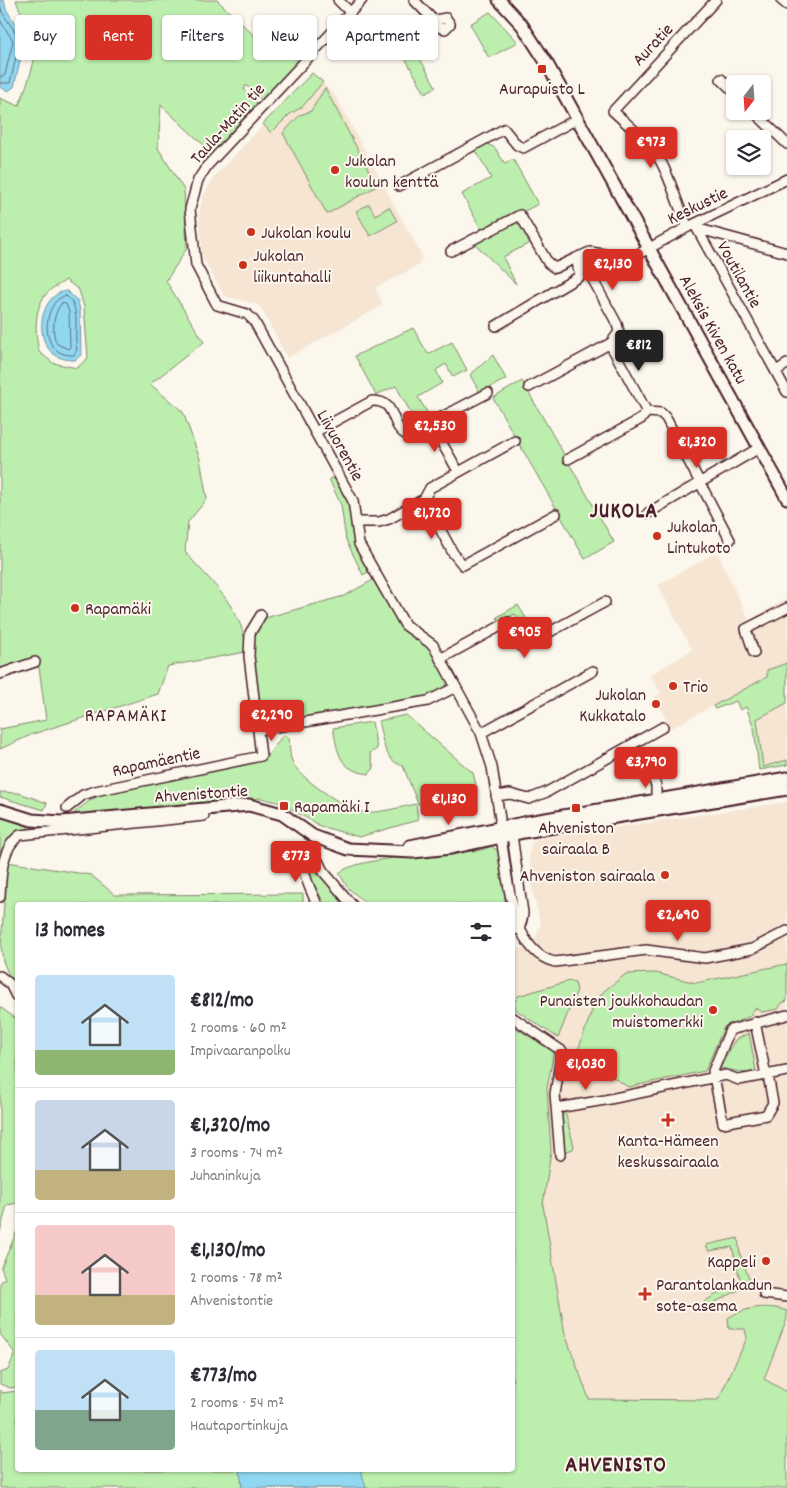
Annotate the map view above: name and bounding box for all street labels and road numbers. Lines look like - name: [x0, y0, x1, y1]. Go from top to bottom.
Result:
- street label: Auratie: [627, 19, 680, 73]
- street label: Taula-Matin tie: [186, 79, 272, 171]
- street label: Keskustie: [664, 182, 733, 233]
- street label: Voutilantie: [709, 237, 767, 313]
- street label: Aleksis Kiven katu: [671, 271, 752, 389]
- street label: Liivuorentie: [309, 406, 369, 486]
- street label: Rapamäentie: [110, 742, 203, 785]
- street label: Ahvenistontie: [154, 780, 249, 811]

